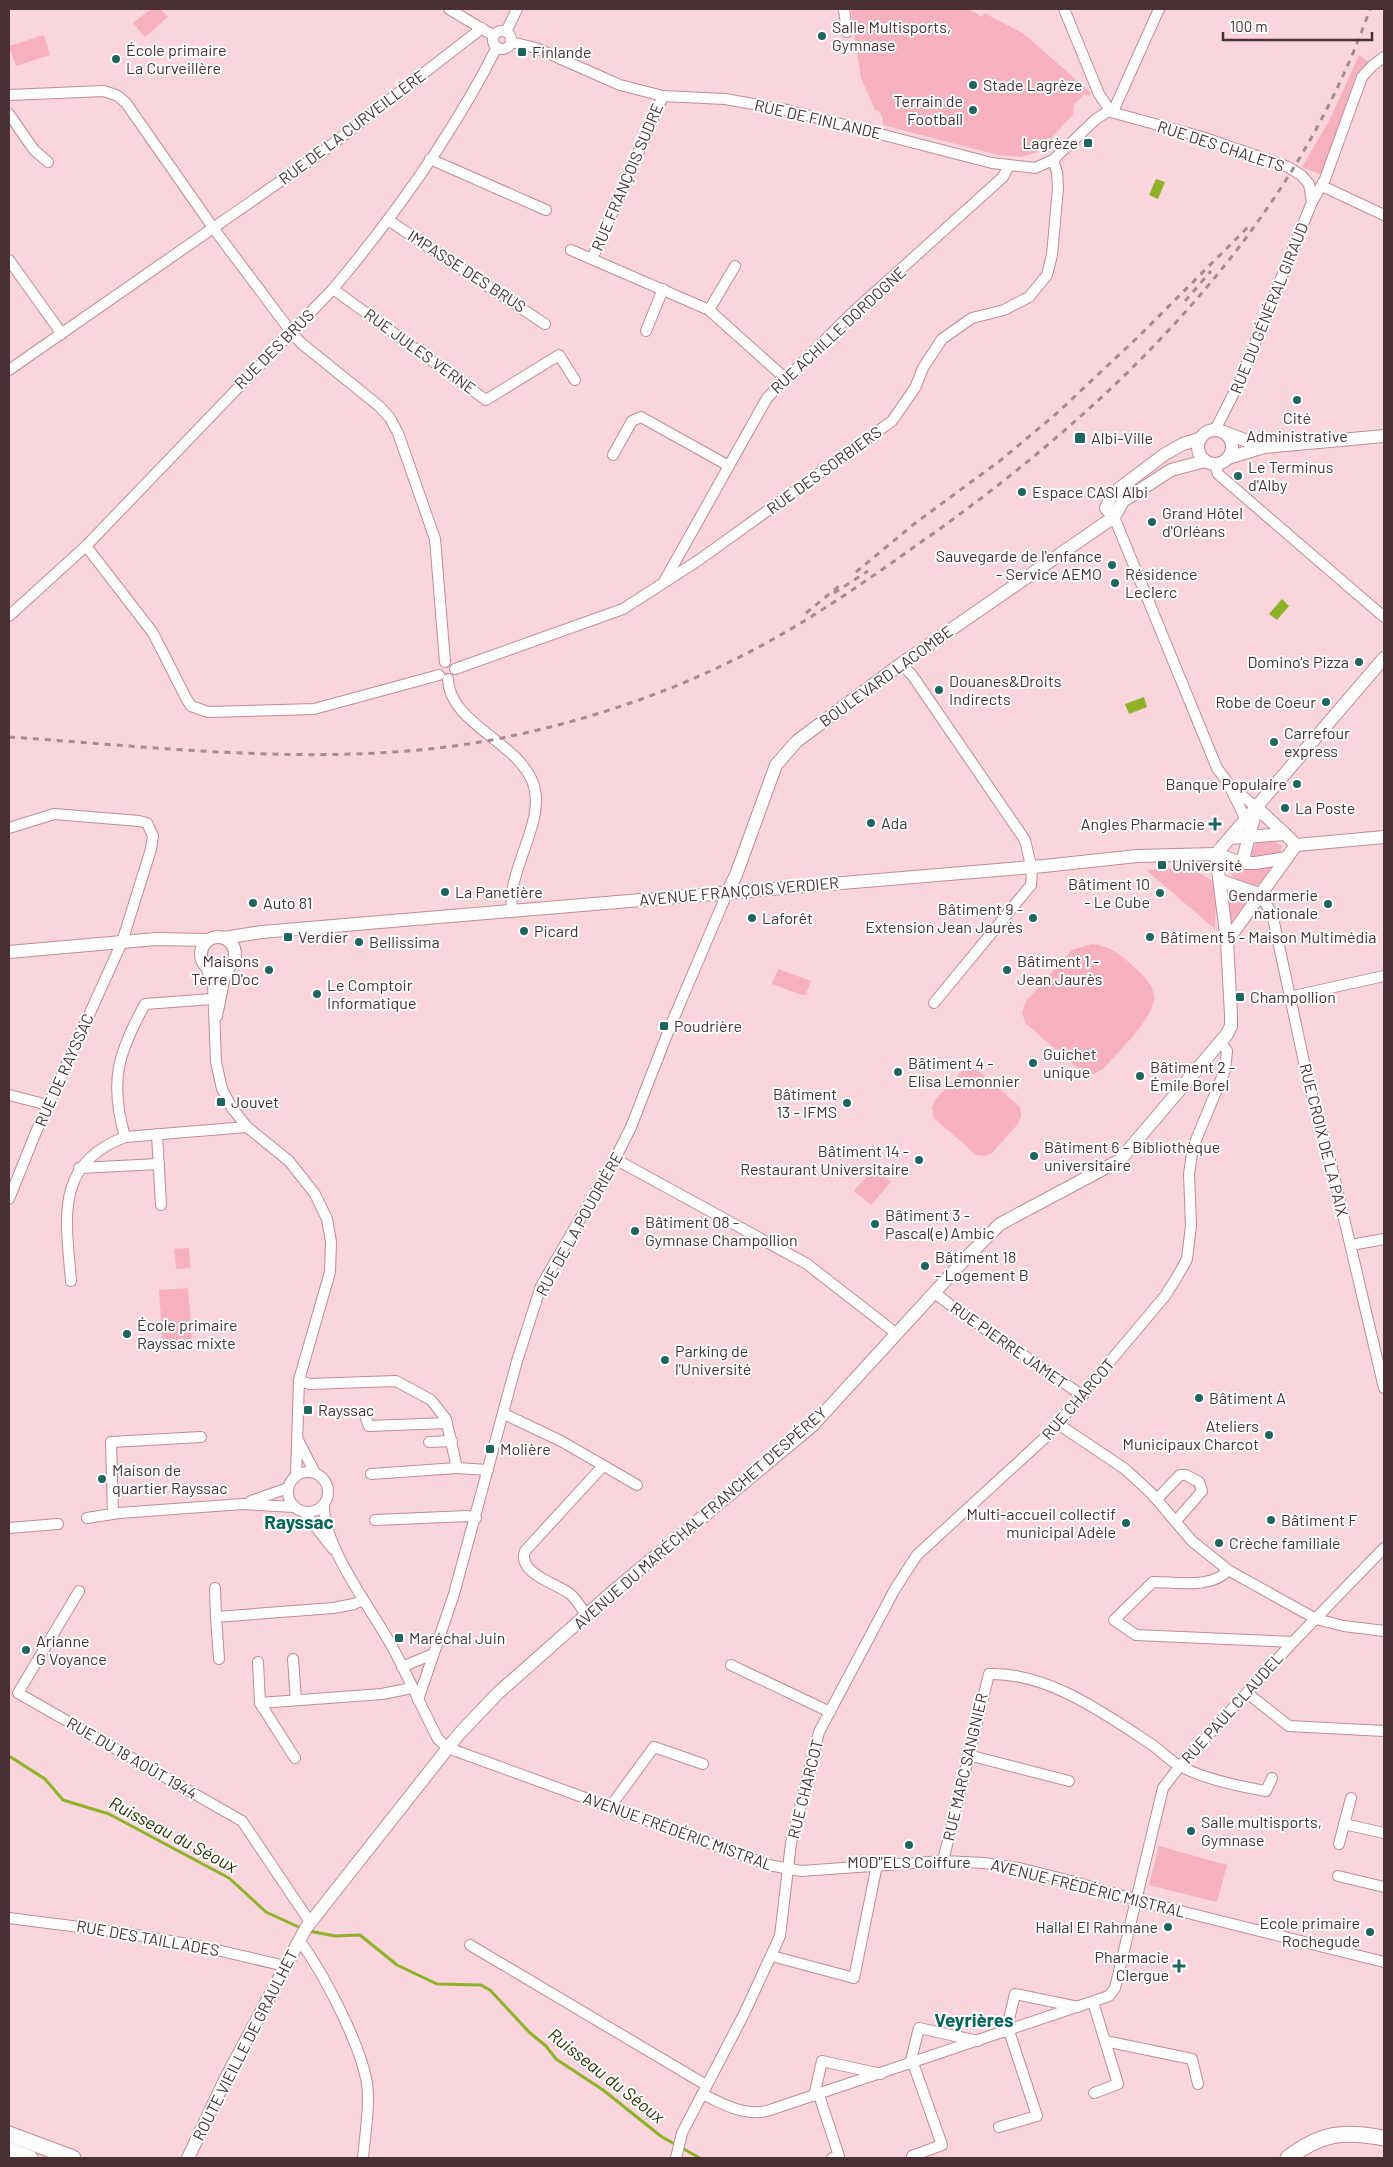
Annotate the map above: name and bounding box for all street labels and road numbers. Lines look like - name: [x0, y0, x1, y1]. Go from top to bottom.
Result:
- street label: RUE DE LA CURVEILLÈRE: [275, 65, 429, 188]
- street label: RUE DE FINLANDE: [753, 95, 883, 142]
- street label: RUE FRANÇOIS SUDRE: [587, 100, 666, 253]
- street label: RUE DES CHALETS: [1155, 116, 1287, 175]
- street label: RUE DU GÉNÉRAL GIRAUD: [1225, 219, 1312, 396]
- street label: IMPASSE DES BRUS: [405, 225, 530, 316]
- street label: RUE ACHILLE DORDOGNE: [766, 262, 909, 397]
- street label: RUE JULES VERNE: [361, 304, 480, 397]
- street label: RUE DES BRUS: [230, 305, 317, 392]
- street label: RUE DES SORBIERS: [763, 422, 885, 518]
- street label: BOULEVARD LACOMBE: [815, 621, 956, 730]
- street label: AVENUE FRANÇOIS VERDIER: [638, 872, 840, 909]
- street label: RUE DE RAYSSAC: [30, 1010, 97, 1129]
- street label: RUE CROIX DE LA PAIX: [1296, 1061, 1353, 1218]
- street label: RUE DE LA POUDRIÈRE: [531, 1149, 626, 1299]
- street label: RUE PIERRE JAMET: [947, 1297, 1071, 1392]
- street label: RUE CHARCOT: [1037, 1354, 1118, 1443]
- street label: AVENUE DU MARÉCHAL FRANCHET D'ESPÉREY: [569, 1402, 830, 1633]
- street label: RUE PAUL CLAUDEL: [1177, 1648, 1286, 1767]
- street label: RUE MARC SANGNIER: [938, 1691, 991, 1843]
- street label: RUE DU 18 AOÛT 1944: [64, 1712, 201, 1803]
- street label: RUE CHARCOT: [783, 1737, 826, 1840]
- street label: AVENUE FRÉDÉRIC MISTRAL: [581, 1787, 775, 1874]
- street label: AVENUE FRÉDÉRIC MISTRAL: [989, 1854, 1187, 1921]
- street label: RUE DES TAILLADES: [75, 1916, 221, 1959]
- street label: ROUTE VIEILLE DE GRAULHET: [188, 1946, 301, 2143]

